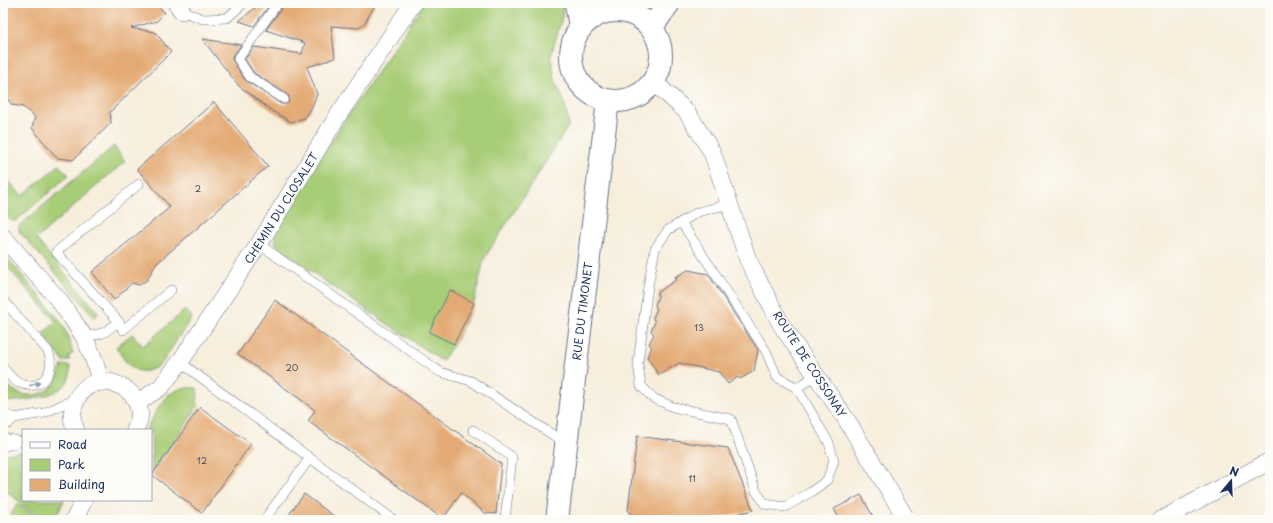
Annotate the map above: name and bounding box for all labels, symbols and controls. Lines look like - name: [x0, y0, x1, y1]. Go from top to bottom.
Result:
- street label: CHEMIN DU CLOSALET: [240, 149, 322, 267]
- house number: 2: [195, 181, 201, 195]
- street label: RUE DU TIMONET: [568, 260, 597, 361]
- street label: ROUTE DE COSSONAY: [769, 307, 851, 421]
- house number: 13: [694, 320, 704, 334]
- house number: 20: [286, 360, 299, 374]
- one-way arrow: [30, 381, 42, 387]
- legend: [22, 429, 152, 501]
- text: Road: [58, 435, 87, 453]
- house number: 12: [197, 453, 207, 467]
- text: Park: [58, 455, 85, 473]
- north arrow: [1211, 461, 1251, 501]
- text: N: [1228, 462, 1242, 481]
- house number: 11: [688, 471, 696, 485]
- text: Building: [58, 475, 105, 493]

